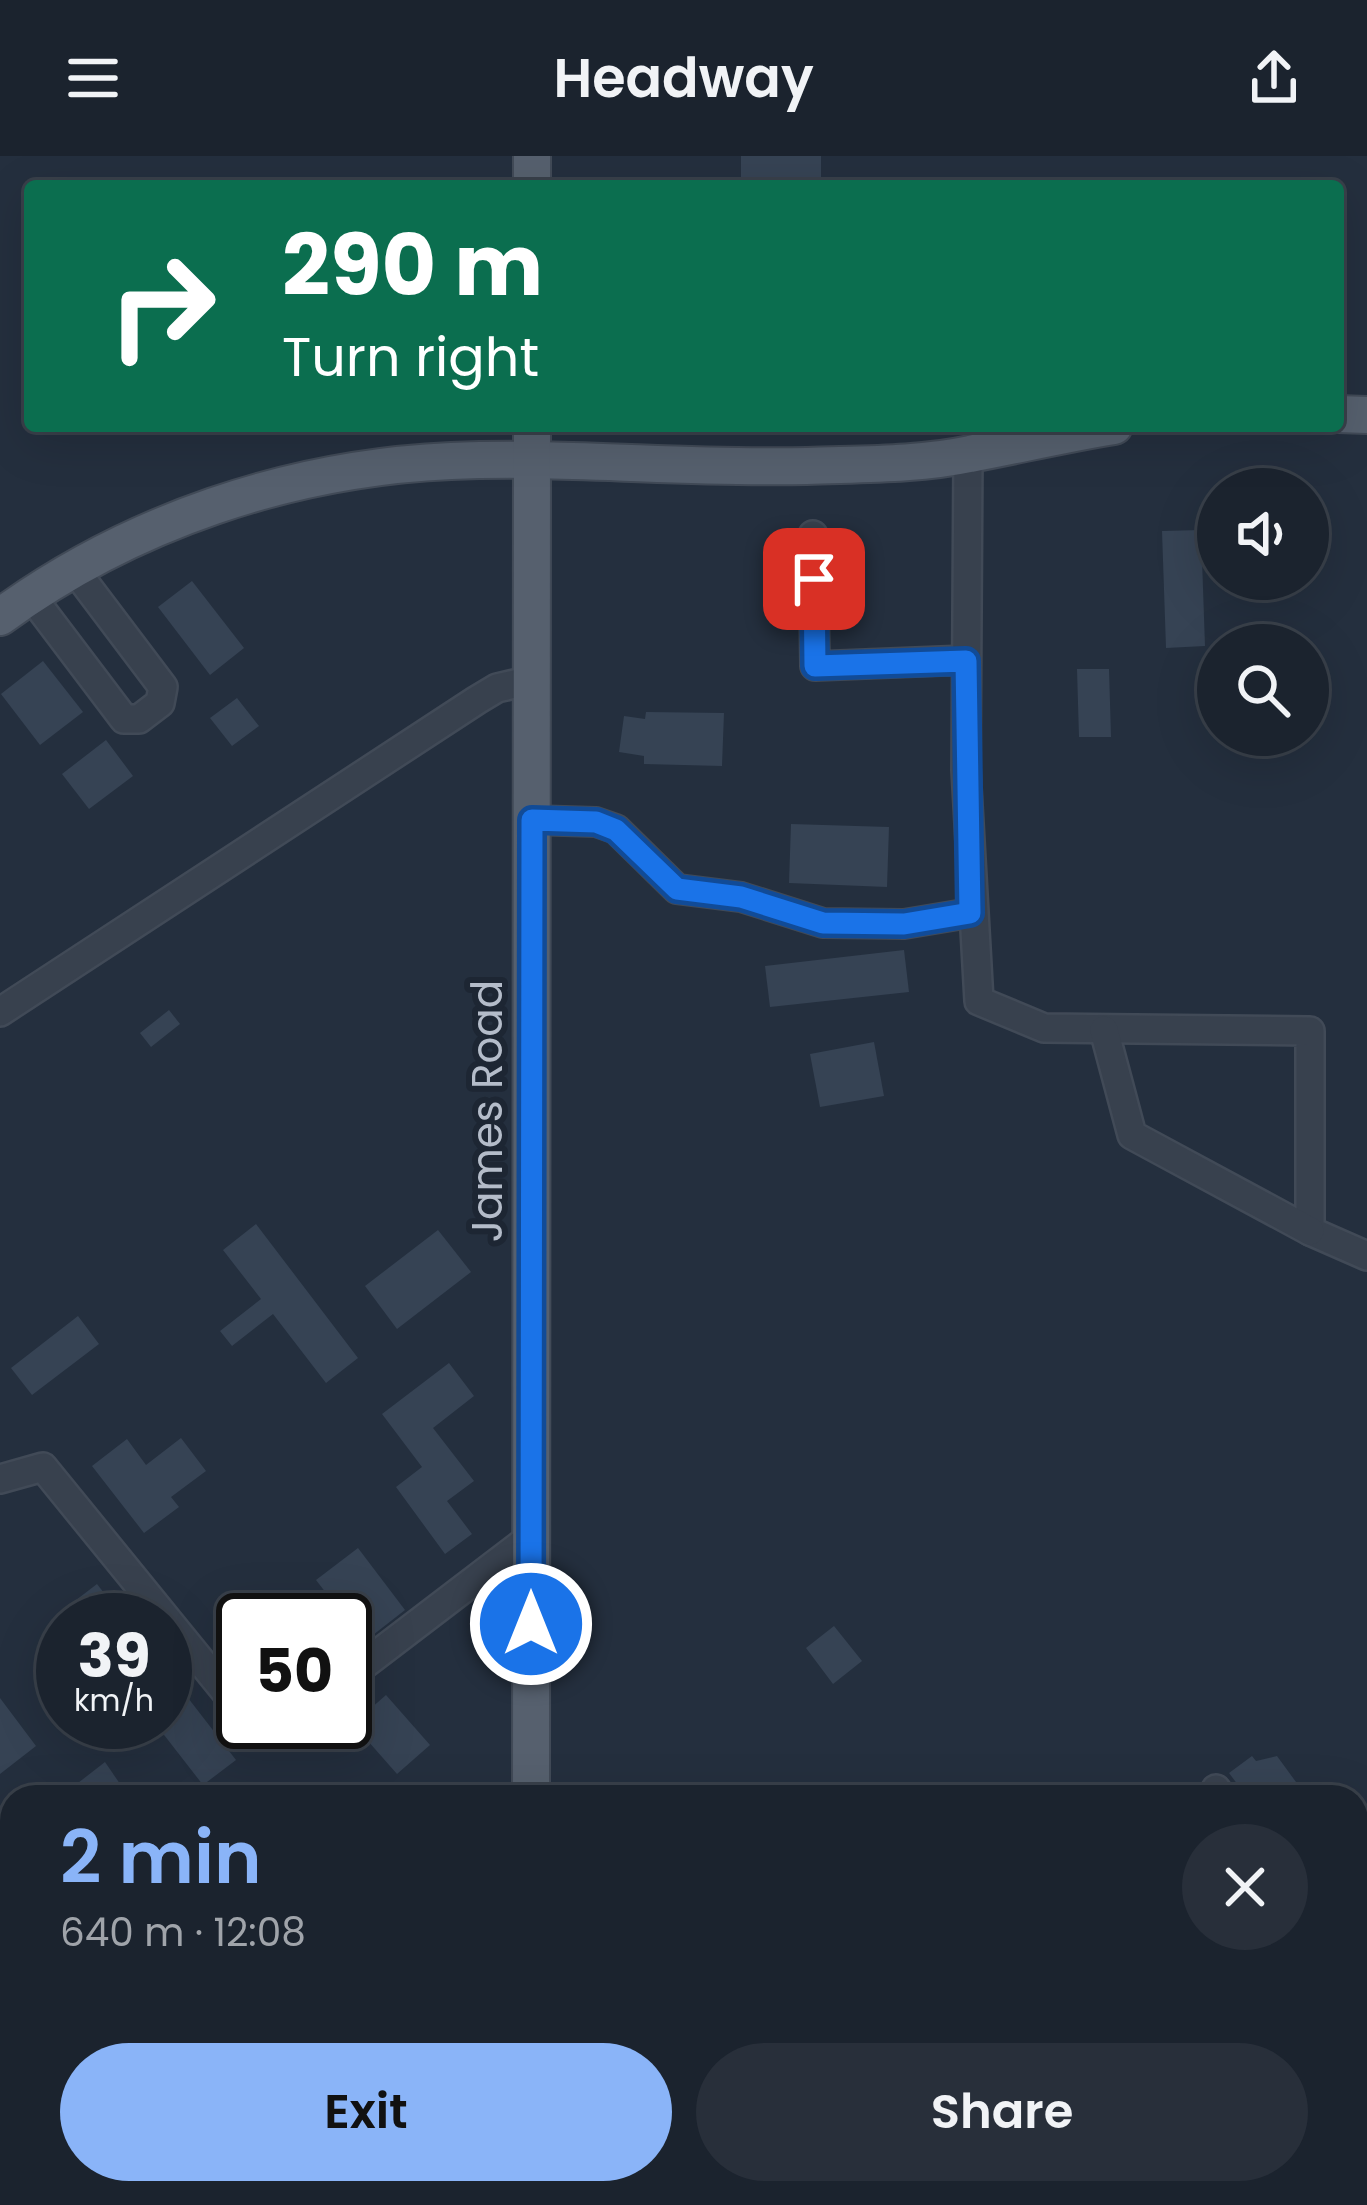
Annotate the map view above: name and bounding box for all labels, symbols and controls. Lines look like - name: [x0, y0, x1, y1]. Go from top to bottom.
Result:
- text: Headway: [553, 40, 814, 116]
- icon: menu: [60, 45, 126, 111]
- icon: share: [1241, 45, 1307, 111]
- text: 290 m: [282, 207, 543, 324]
- icon: right: [84, 228, 240, 384]
- text: Turn right: [282, 319, 539, 395]
- map controls: [1197, 468, 1329, 756]
- button: sound: [1197, 468, 1329, 600]
- pin: [763, 528, 865, 630]
- icon: arrive: [781, 546, 847, 612]
- button: search: [1197, 624, 1329, 756]
- street label: James Road: [458, 980, 517, 1242]
- position arrow: [468, 1561, 594, 1687]
- speed limit sign: 50: [216, 1593, 372, 1749]
- text: 39: [77, 1614, 151, 1698]
- text: km/h: [74, 1679, 154, 1722]
- text: 2 min: [60, 1807, 262, 1908]
- button: close: [1182, 1824, 1308, 1950]
- text: 640 m · 12:08: [60, 1905, 306, 1960]
- button: Exit: [60, 2043, 672, 2181]
- button: Share: [696, 2043, 1308, 2181]

